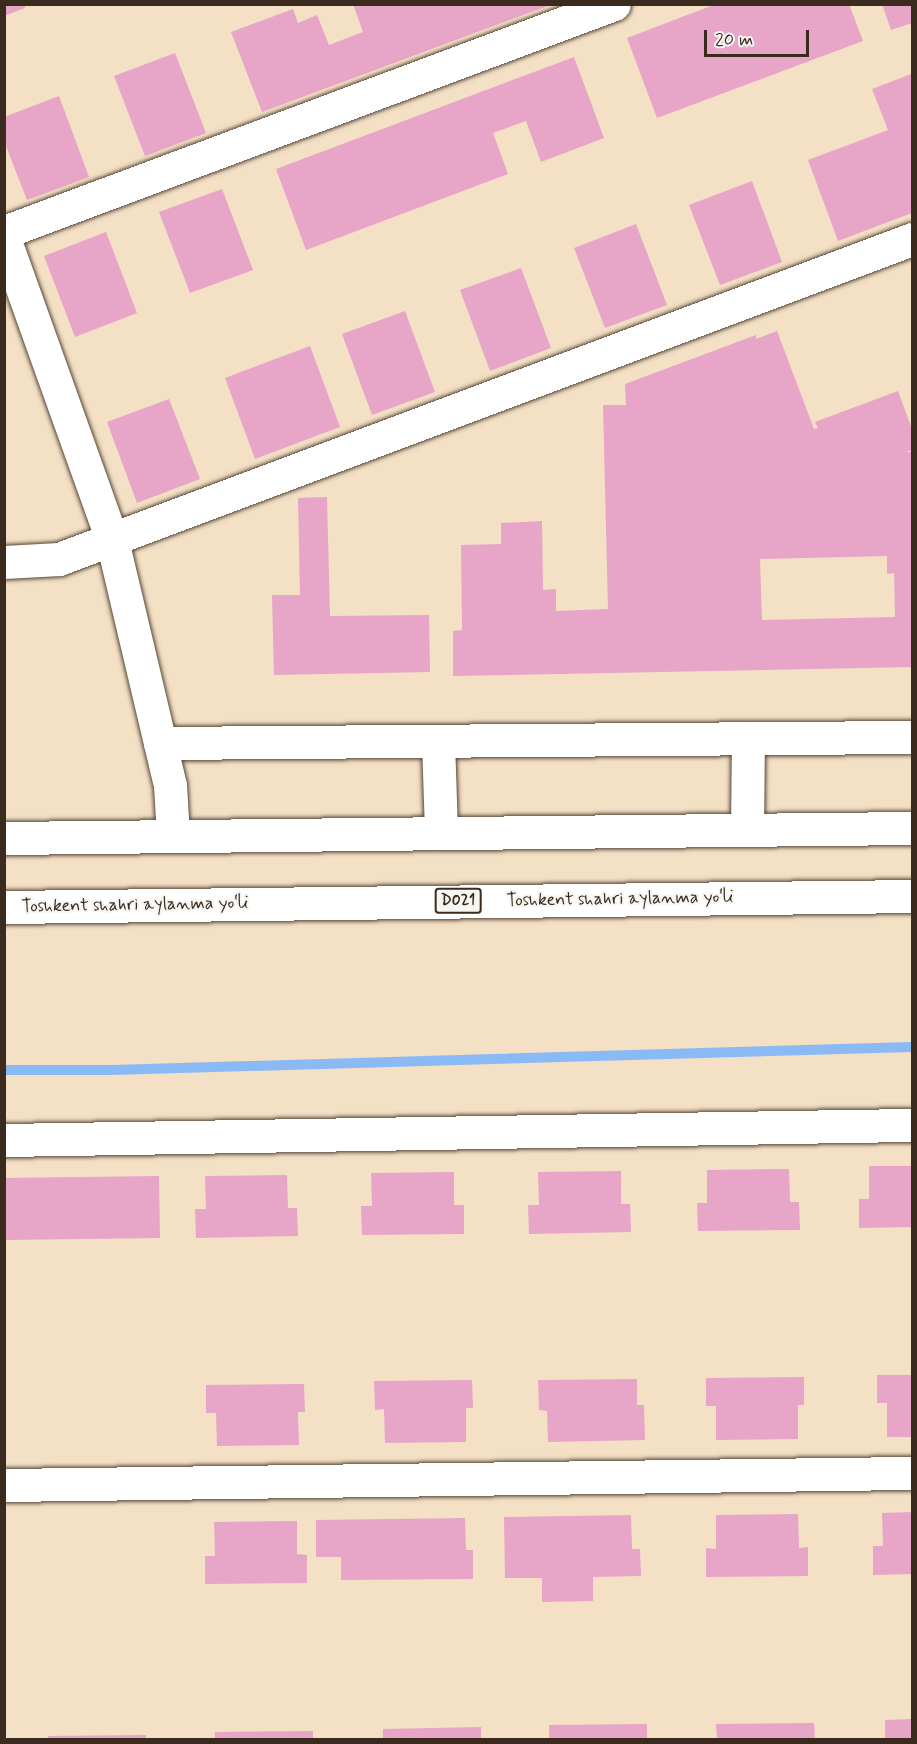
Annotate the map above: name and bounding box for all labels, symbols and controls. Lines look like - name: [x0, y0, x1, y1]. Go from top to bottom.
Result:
- scale bar: [707, 18, 812, 56]
- text: 20 m: [715, 28, 753, 52]
- street label: Toshkent shahri aylanma yoʻli: [507, 886, 733, 912]
- road number: D021: [434, 888, 482, 914]
- street label: Toshkent shahri aylanma yoʻli: [22, 892, 248, 918]

